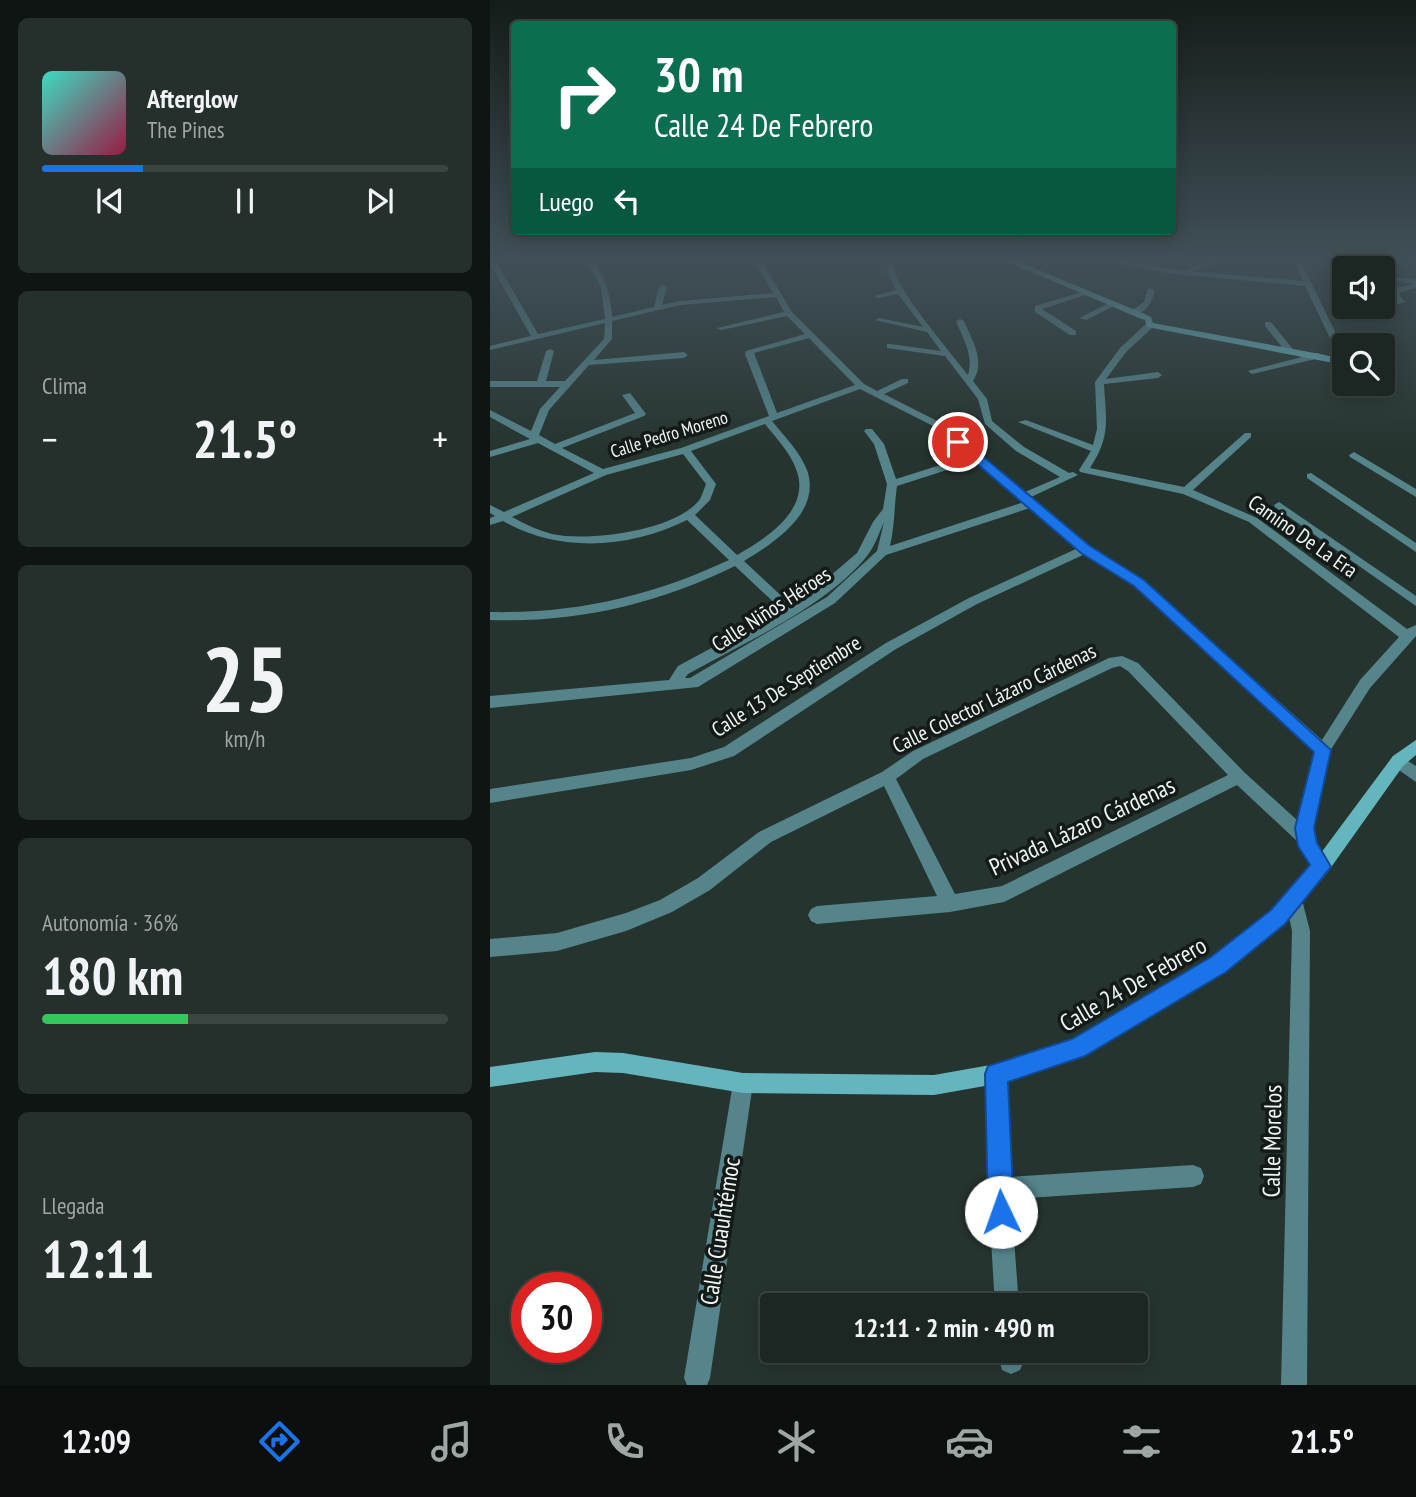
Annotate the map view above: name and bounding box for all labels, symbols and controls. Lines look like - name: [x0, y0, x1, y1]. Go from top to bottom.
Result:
- text: 30 m: [654, 42, 743, 106]
- icon: right: [539, 49, 630, 140]
- text: Afterglow: [147, 82, 238, 115]
- text: Calle 24 De Febrero: [654, 104, 873, 146]
- text: The Pines: [147, 115, 225, 144]
- icon: previous: [91, 182, 129, 220]
- icon: pause: [226, 182, 264, 220]
- icon: next: [361, 182, 399, 220]
- icon: left: [608, 182, 646, 220]
- text: Luego: [539, 185, 594, 218]
- map controls: [1332, 256, 1395, 396]
- button: sound: [1332, 256, 1395, 319]
- button: search: [1332, 333, 1395, 396]
- text: Clima: [42, 371, 87, 400]
- text: 21.5°: [193, 405, 297, 472]
- street label: Calle Pedro Moreno: [608, 405, 731, 463]
- pin: [928, 412, 988, 472]
- text: −: [42, 414, 58, 463]
- text: +: [432, 414, 448, 463]
- icon: arrive: [939, 423, 977, 461]
- street label: Camino De La Era: [1243, 488, 1363, 584]
- street label: Calle Niños Héroes: [706, 560, 836, 658]
- text: 25: [202, 619, 289, 737]
- street label: Calle 13 De Septiembre: [706, 629, 866, 743]
- street label: Calle Colector Lázaro Cárdenas: [888, 637, 1100, 759]
- text: km/h: [225, 724, 265, 753]
- street label: Privada Lázaro Cárdenas: [984, 769, 1180, 883]
- text: Autonomía · 36%: [42, 908, 178, 937]
- street label: Calle 24 De Febrero: [1054, 929, 1212, 1039]
- text: 180 km: [42, 942, 183, 1009]
- street label: Calle Morelos: [1256, 1084, 1288, 1198]
- street label: Calle Cuauhtémoc: [693, 1155, 747, 1307]
- position arrow: [964, 1175, 1038, 1249]
- text: Llegada: [42, 1191, 105, 1220]
- text: 12:11: [42, 1225, 154, 1292]
- speed limit sign: 30: [511, 1272, 602, 1363]
- text: 12:11 · 2 min · 490 m: [854, 1311, 1054, 1344]
- icon: directions: [255, 1417, 304, 1466]
- icon: music: [427, 1417, 476, 1466]
- icon: phone: [600, 1417, 649, 1466]
- icon: climate: [772, 1417, 821, 1466]
- icon: car: [945, 1417, 994, 1466]
- icon: filters: [1117, 1417, 1166, 1466]
- text: 12:09: [62, 1420, 131, 1462]
- text: 21.5°: [1290, 1420, 1354, 1462]

